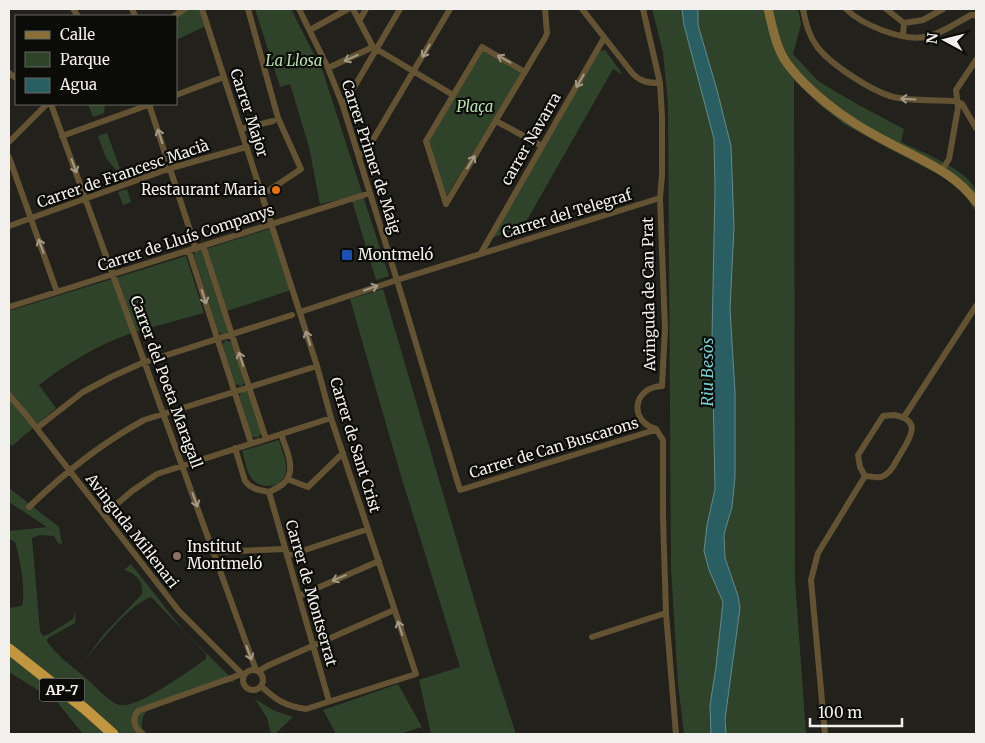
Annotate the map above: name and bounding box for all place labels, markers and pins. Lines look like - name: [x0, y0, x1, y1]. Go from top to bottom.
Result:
- place label: Restaurant Maria: [141, 180, 266, 199]
- marker: Restaurant Maria: [270, 184, 282, 196]
- place label: Montmeló: [358, 245, 433, 264]
- marker: Montmeló: [340, 248, 354, 262]
- place label: Institut Montmeló: [187, 537, 262, 573]
- marker: Institut Montmeló: [171, 550, 183, 562]

